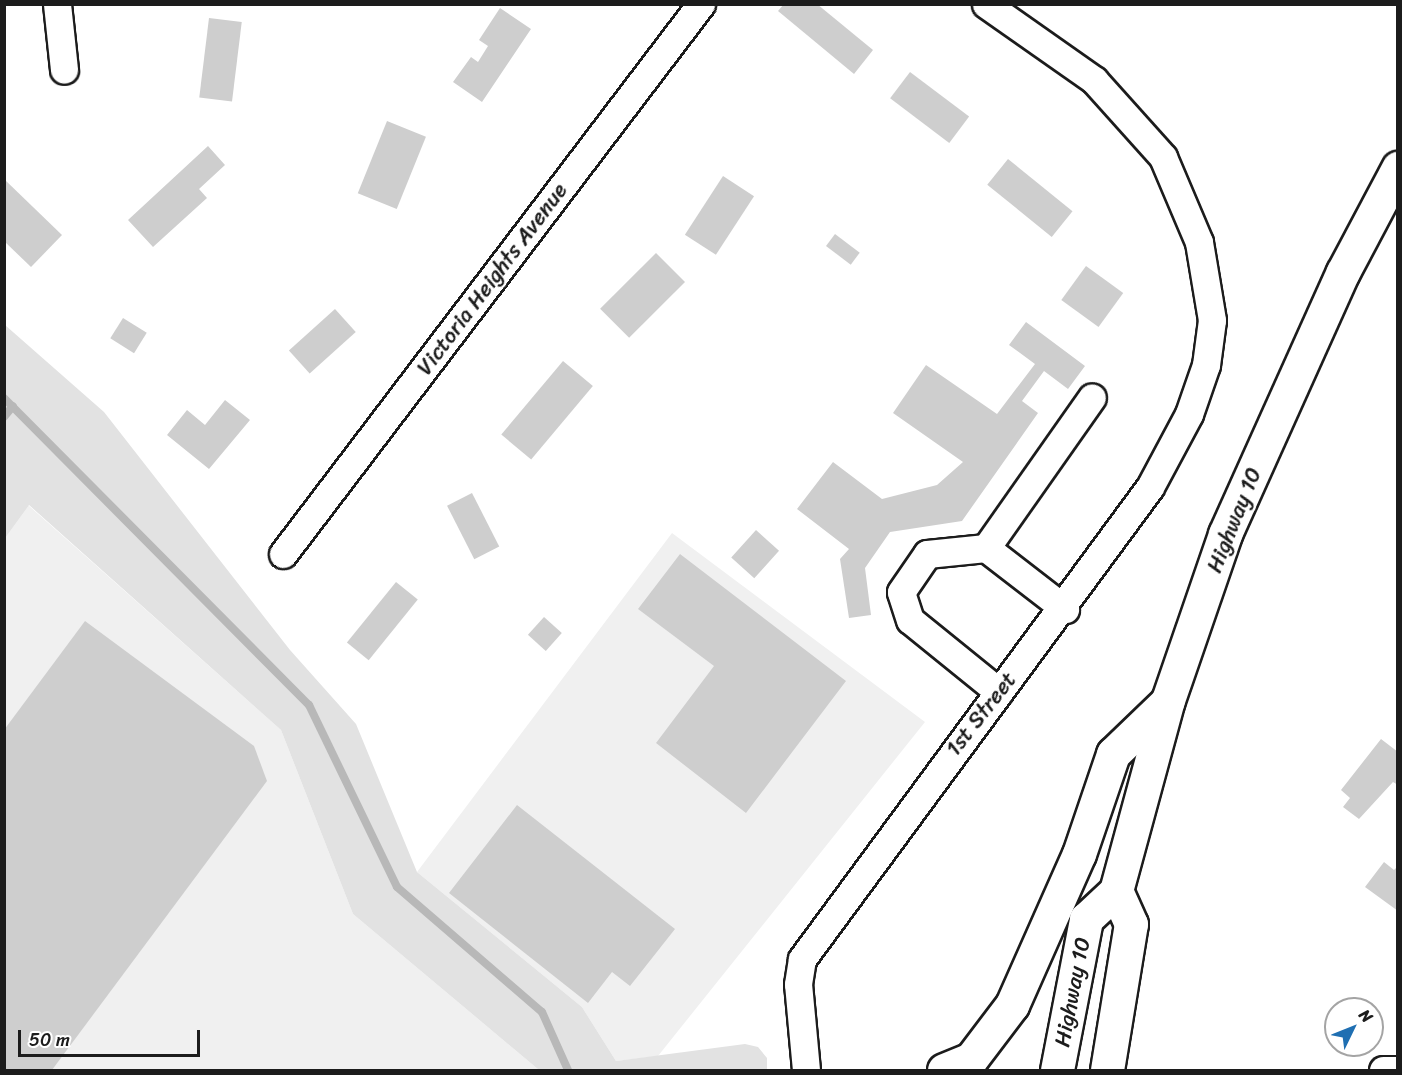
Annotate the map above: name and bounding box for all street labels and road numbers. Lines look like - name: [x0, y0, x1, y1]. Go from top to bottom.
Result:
- street label: Victoria Heights Avenue: [411, 178, 573, 380]
- street label: Highway 10: [1201, 464, 1267, 576]
- street label: 1st Street: [940, 667, 1022, 761]
- street label: Highway 10: [1048, 935, 1096, 1049]

